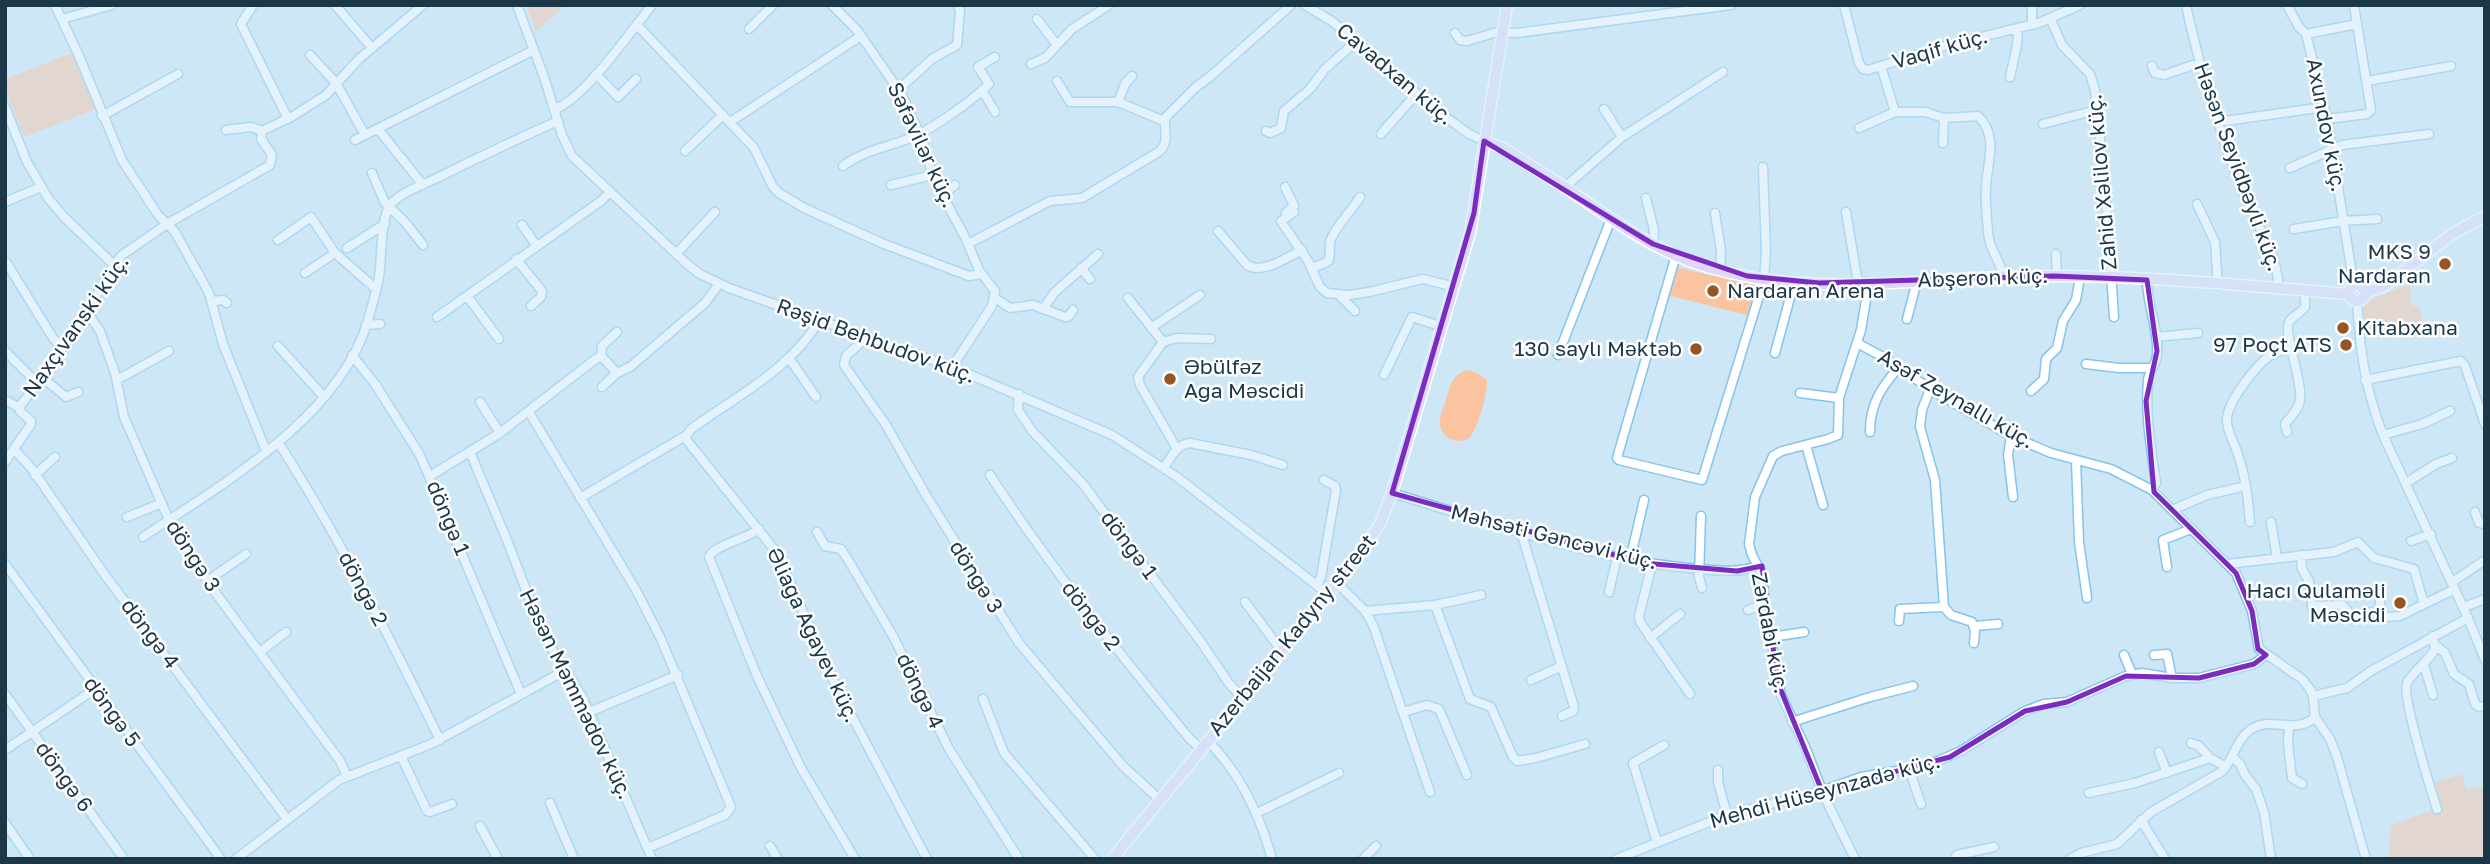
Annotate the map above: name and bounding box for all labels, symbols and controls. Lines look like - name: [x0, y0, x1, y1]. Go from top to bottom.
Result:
- street label: Cavadxan küç.: [1332, 17, 1460, 130]
- street label: Vaqif küç.: [1889, 22, 1990, 74]
- street label: Axundov küç.: [2301, 56, 2353, 194]
- street label: Həsən Seyidbəyli küç.: [2189, 59, 2289, 274]
- street label: Səfəvilər küç.: [882, 78, 963, 212]
- street label: Zahid Xəlilov küç.: [2080, 93, 2122, 271]
- place label: MKS 9 Nardaran: [2338, 238, 2431, 288]
- street label: Naxçıvanski küç.: [16, 249, 134, 402]
- marker: MKS 9 Nardaran: [2437, 256, 2453, 272]
- street label: Abşeron küç.: [1917, 262, 2049, 292]
- place label: Nardaran Arena: [1727, 277, 1885, 303]
- marker: Nardaran Arena: [1705, 283, 1721, 299]
- street label: Rəşid Behbudov küç.: [773, 292, 979, 388]
- place label: Kitabxana: [2357, 314, 2458, 340]
- marker: Kitabxana: [2335, 320, 2351, 336]
- place label: 97 Poçt ATS: [2213, 331, 2332, 357]
- place label: 130 saylı Məktəb: [1514, 335, 1682, 361]
- marker: 97 Poçt ATS: [2338, 337, 2354, 353]
- marker: 130 saylı Məktəb: [1688, 341, 1704, 357]
- street label: Asəf Zeynallı küç.: [1874, 343, 2039, 453]
- place label: Əbülfəz Ağa Məscidi: [1184, 353, 1304, 403]
- marker: Əbülfəz Ağa Məscidi: [1162, 371, 1178, 387]
- street label: döngə 1: [422, 476, 476, 559]
- street label: Məhsəti Gəncəvi küç.: [1448, 498, 1660, 574]
- street label: döngə 1: [1096, 505, 1164, 584]
- street label: döngə 3: [161, 515, 227, 596]
- street label: Azerbaijan Kadyny street: [1202, 528, 1381, 740]
- street label: döngə 3: [944, 535, 1009, 618]
- street label: Əliağa Ağayev küç.: [762, 543, 866, 726]
- street label: döngə 2: [334, 547, 394, 630]
- street label: Zərdabi küç.: [1747, 570, 1795, 696]
- street label: döngə 2: [1057, 576, 1127, 655]
- place label: Hacı Qulaməli Məscidi: [2246, 577, 2386, 627]
- street label: Həsən Məmmədov küç.: [515, 584, 639, 803]
- street label: döngə 4: [116, 593, 186, 674]
- marker: Hacı Qulaməli Məscidi: [2392, 595, 2408, 611]
- street label: döngə 4: [891, 648, 950, 733]
- street label: döngə 5: [79, 671, 147, 752]
- street label: döngə 6: [30, 736, 99, 817]
- street label: Mehdi Hüseynzadə küç.: [1707, 747, 1943, 833]

